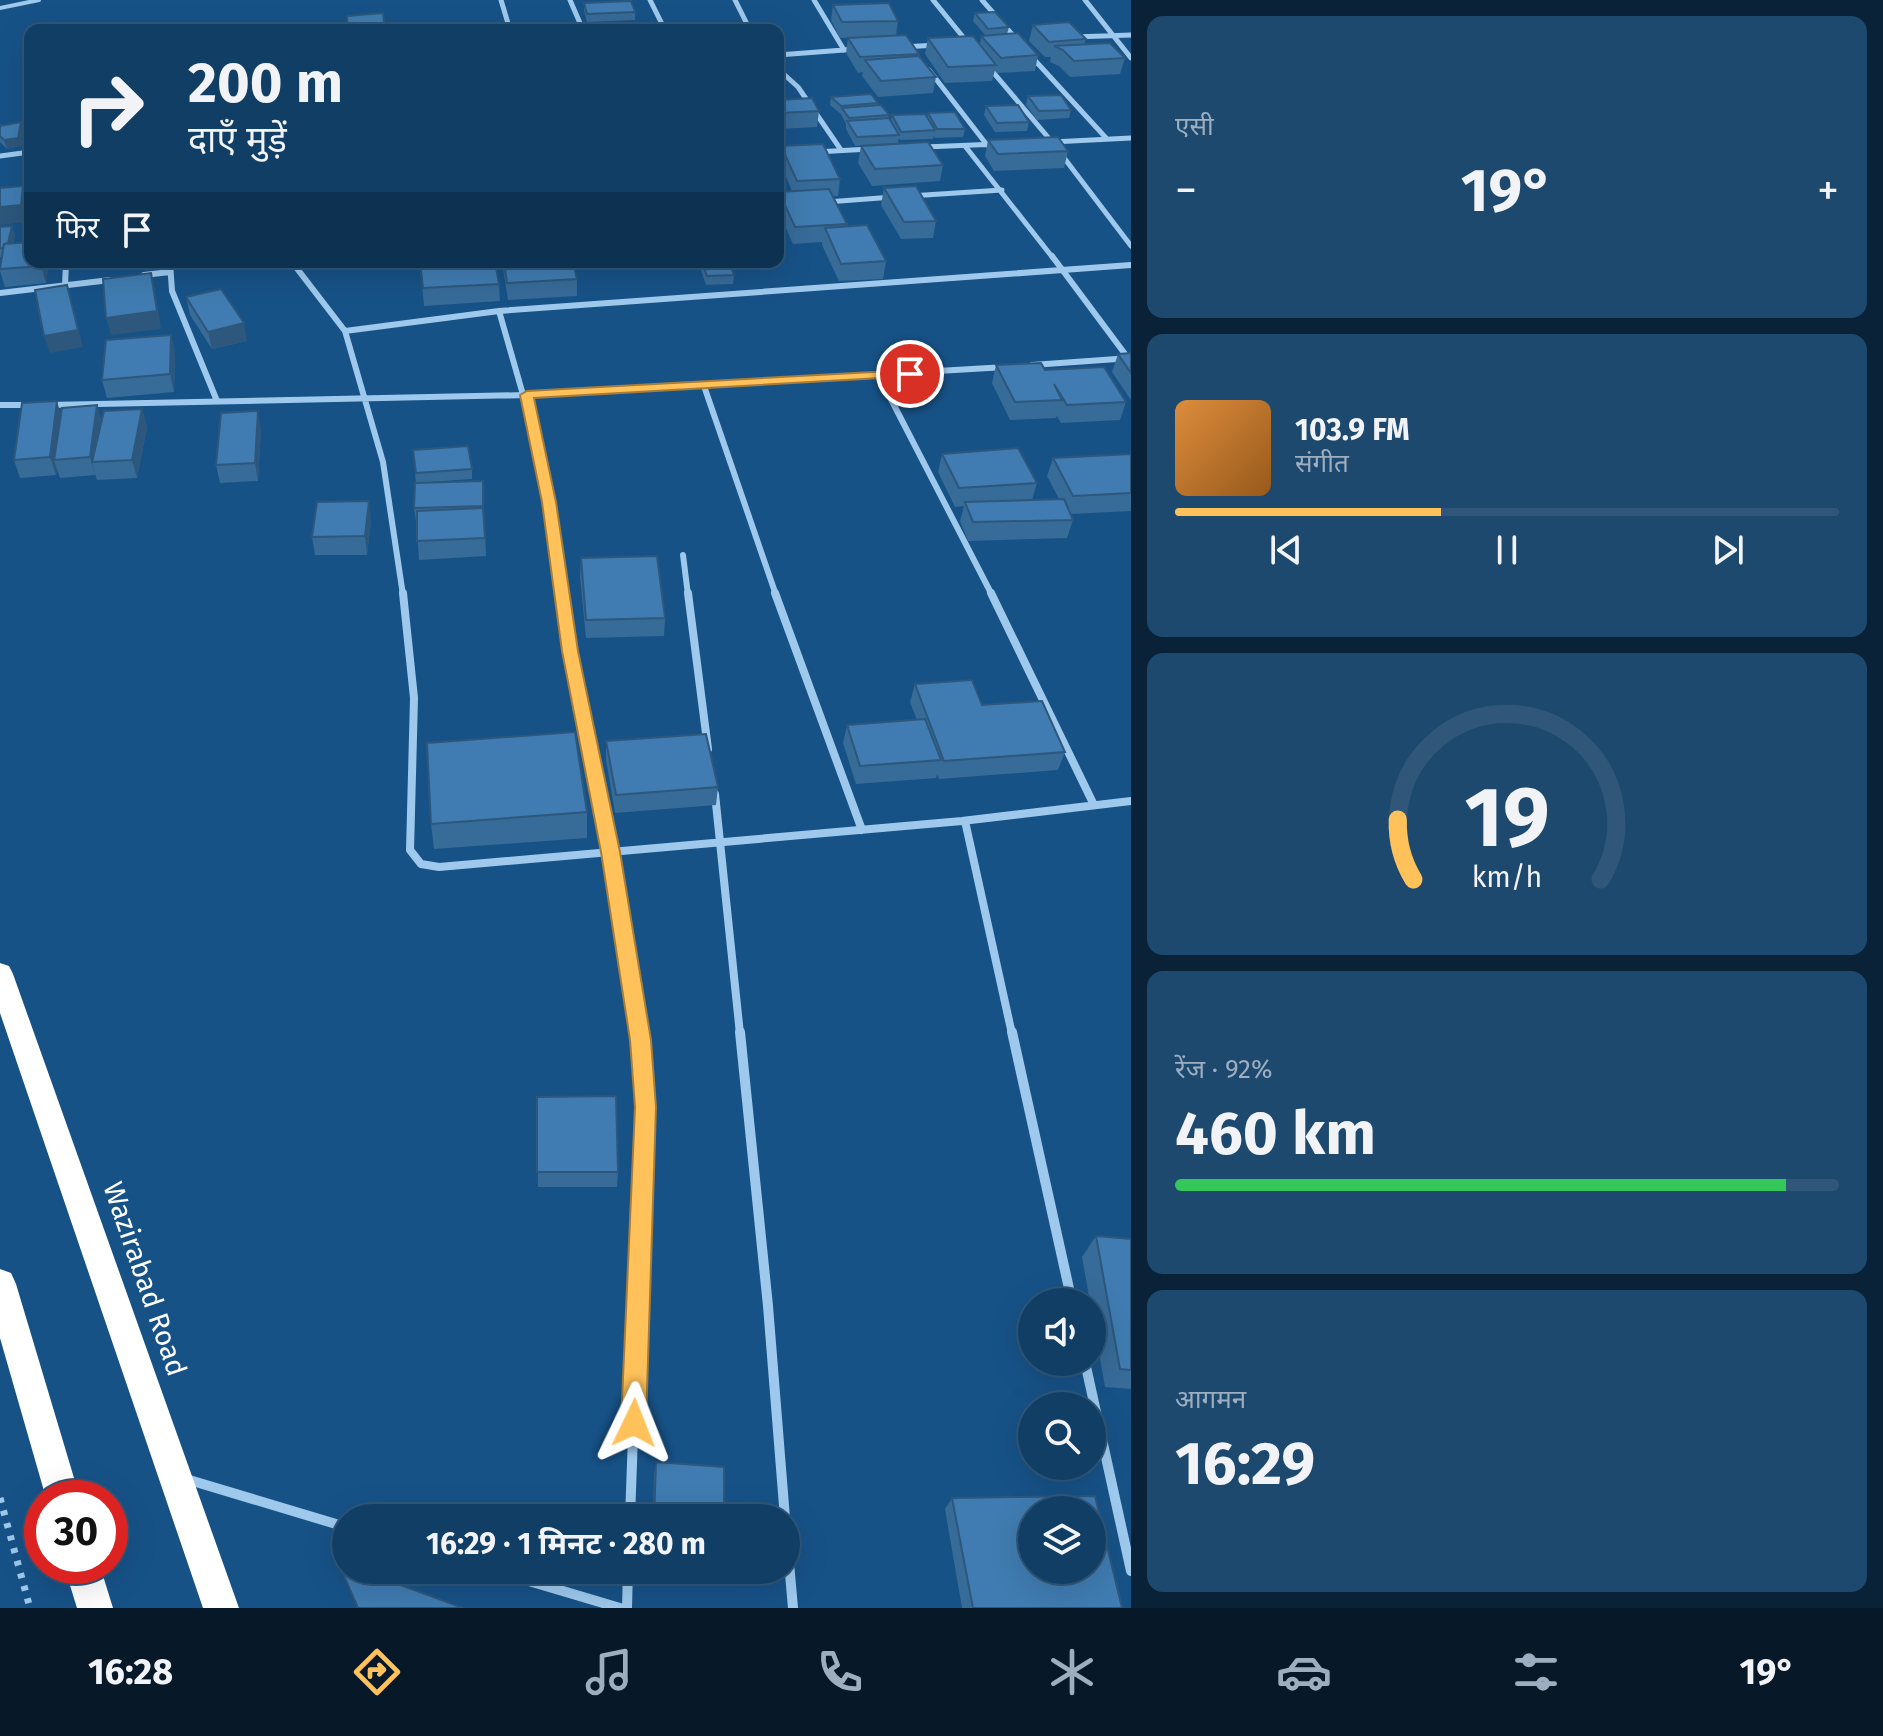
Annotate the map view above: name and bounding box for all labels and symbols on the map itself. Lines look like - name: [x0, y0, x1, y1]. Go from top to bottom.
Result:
- pin: [876, 340, 944, 408]
- street label: Wazirabad Road: [96, 1178, 194, 1380]
- position arrow: [592, 1381, 676, 1465]
- speed limit sign: 30: [24, 1480, 128, 1584]

